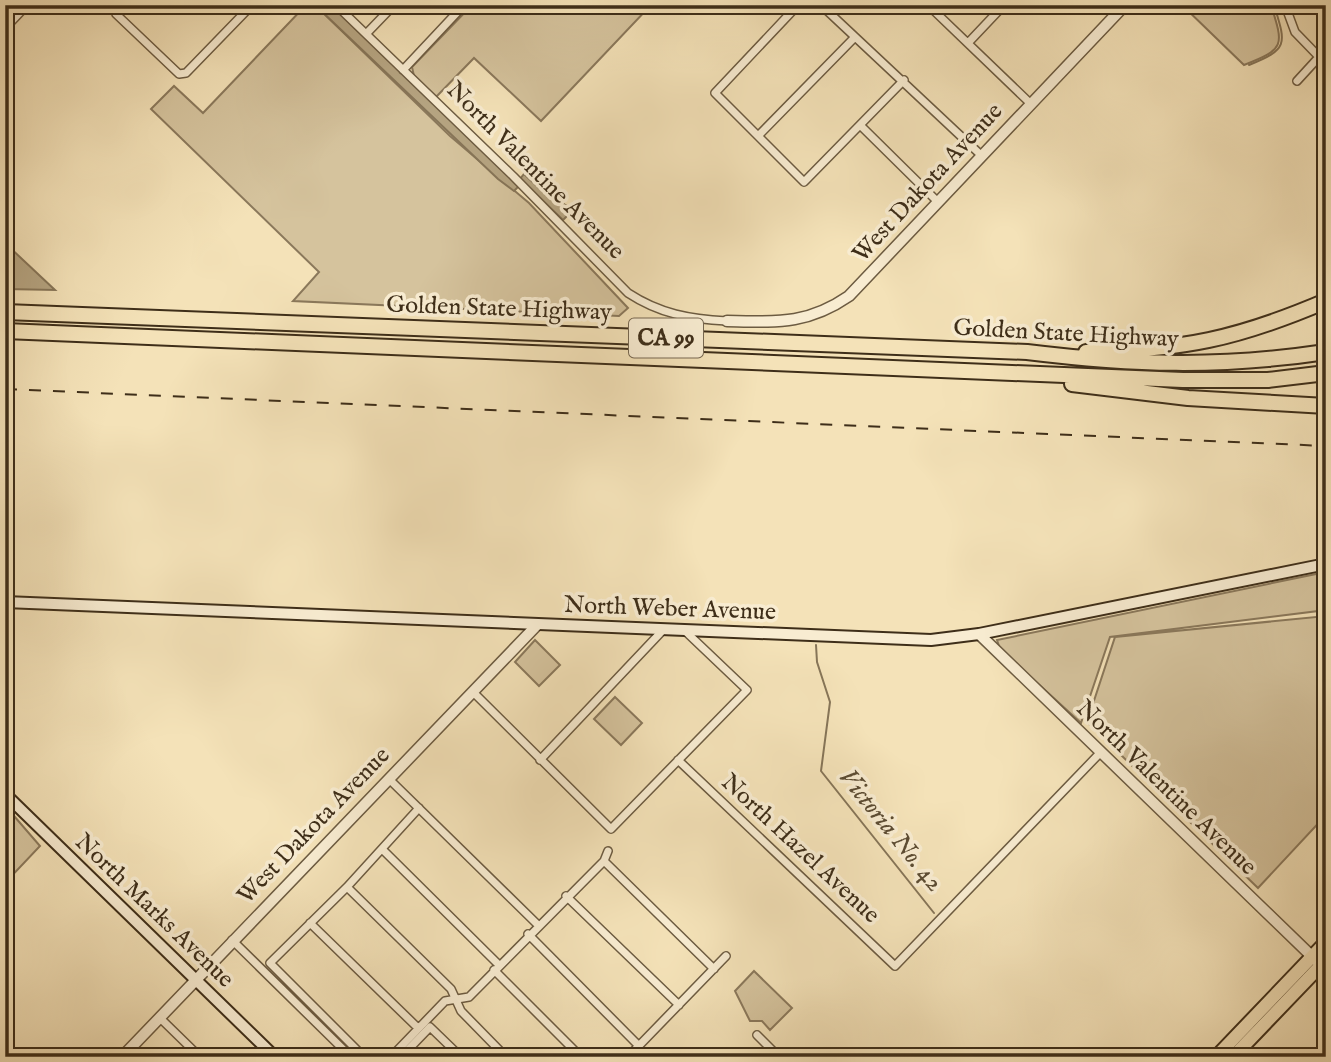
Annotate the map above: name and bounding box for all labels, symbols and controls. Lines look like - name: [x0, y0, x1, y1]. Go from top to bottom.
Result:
- street label: North Valentine Avenue: [439, 75, 631, 267]
- street label: West Dakota Avenue: [846, 97, 1010, 269]
- street label: Golden State Highway: [386, 290, 613, 328]
- street label: Golden State Highway: [952, 313, 1180, 355]
- road number: CA 99: [629, 318, 703, 358]
- street label: North Weber Avenue: [564, 590, 776, 628]
- street label: North Valentine Avenue: [1069, 694, 1263, 882]
- street label: West Dakota Avenue: [231, 741, 397, 911]
- water label: Victoria No. 42: [831, 762, 951, 898]
- street label: North Hazel Avenue: [714, 767, 886, 931]
- street label: North Marks Avenue: [68, 827, 240, 995]

